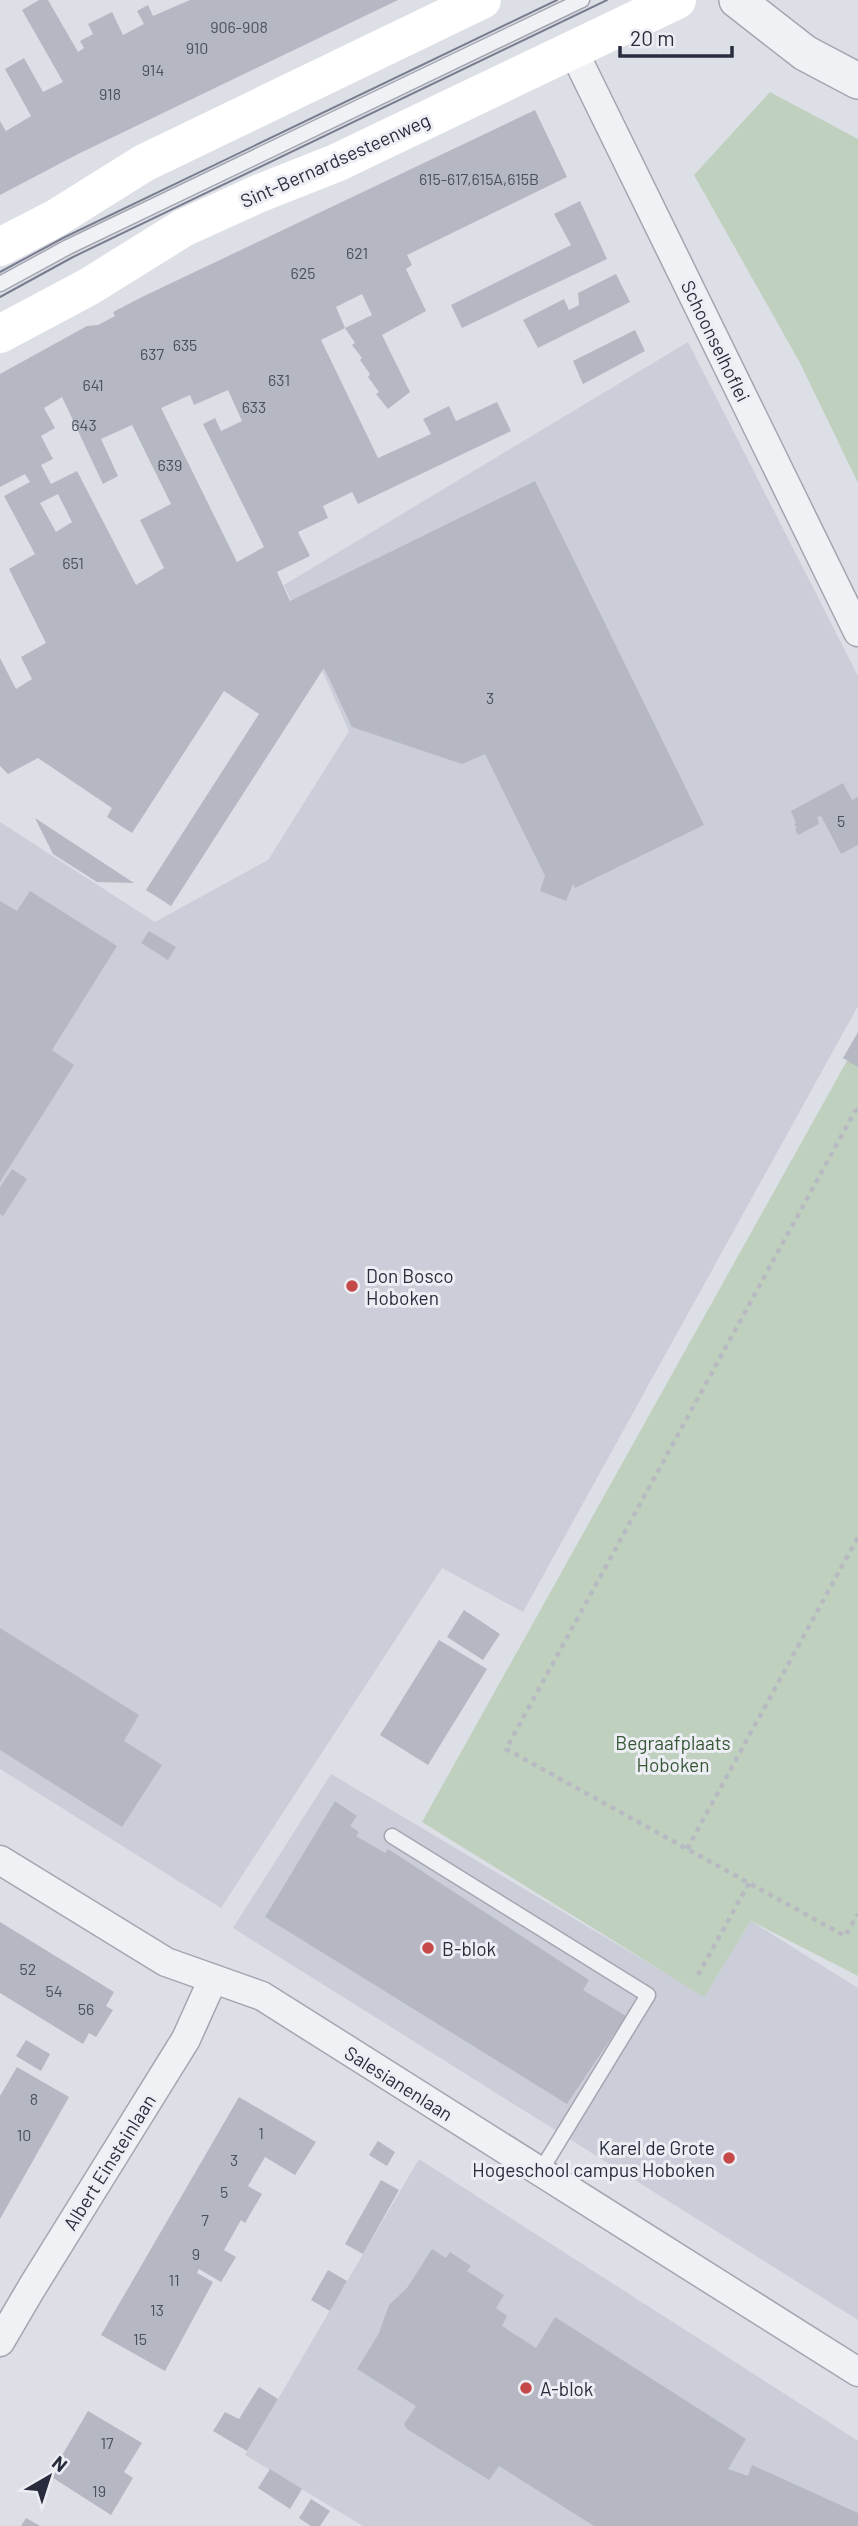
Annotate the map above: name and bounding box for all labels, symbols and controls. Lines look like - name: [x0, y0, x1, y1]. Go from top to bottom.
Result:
- scale bar: [620, 14, 732, 58]
- house number: 906-908: [210, 17, 268, 36]
- text: 20 m: [630, 25, 675, 50]
- house number: 910: [186, 38, 208, 57]
- house number: 914: [142, 60, 164, 79]
- house number: 918: [99, 84, 121, 103]
- street label: Sint-Bernardsesteenweg: [237, 108, 433, 212]
- house number: 615-617,615A,615B: [419, 169, 539, 188]
- house number: 621: [346, 243, 368, 262]
- house number: 625: [290, 263, 316, 282]
- street label: Schoonselhoflei: [677, 277, 755, 405]
- house number: 635: [173, 335, 197, 354]
- house number: 637: [140, 344, 164, 363]
- house number: 631: [268, 370, 290, 389]
- house number: 641: [82, 375, 104, 394]
- house number: 633: [242, 397, 266, 416]
- house number: 643: [71, 415, 97, 434]
- house number: 639: [158, 455, 182, 474]
- house number: 651: [62, 553, 84, 572]
- house number: 3: [486, 688, 494, 707]
- house number: 5: [837, 811, 845, 830]
- place label: Don Bosco Hoboken: [366, 1264, 454, 1309]
- marker: Don Bosco Hoboken: [344, 1278, 360, 1294]
- park label: Begraafplaats Hoboken: [615, 1731, 731, 1776]
- place label: B-blok: [442, 1937, 496, 1960]
- marker: B-blok: [420, 1940, 436, 1956]
- house number: 52: [20, 1959, 36, 1978]
- house number: 54: [45, 1981, 63, 2000]
- house number: 56: [78, 1999, 94, 2018]
- street label: Salesianenlaan: [341, 2041, 457, 2125]
- house number: 8: [30, 2089, 38, 2108]
- street label: Albert Einsteinlaan: [58, 2090, 160, 2234]
- house number: 1: [258, 2123, 264, 2142]
- house number: 10: [17, 2125, 31, 2144]
- place label: Karel de Grote Hogeschool campus Hoboken: [472, 2136, 715, 2181]
- house number: 3: [230, 2150, 238, 2169]
- marker: Karel de Grote Hogeschool campus Hoboken: [721, 2150, 737, 2166]
- house number: 5: [220, 2182, 228, 2201]
- house number: 7: [201, 2210, 209, 2229]
- house number: 9: [192, 2244, 200, 2263]
- house number: 11: [168, 2270, 180, 2289]
- house number: 13: [150, 2300, 164, 2319]
- house number: 15: [133, 2329, 147, 2348]
- place label: A-blok: [540, 2377, 593, 2400]
- marker: A-blok: [518, 2380, 534, 2396]
- house number: 17: [100, 2433, 114, 2452]
- north arrow: [14, 2442, 84, 2512]
- text: N: [48, 2450, 72, 2476]
- house number: 19: [92, 2481, 106, 2500]

